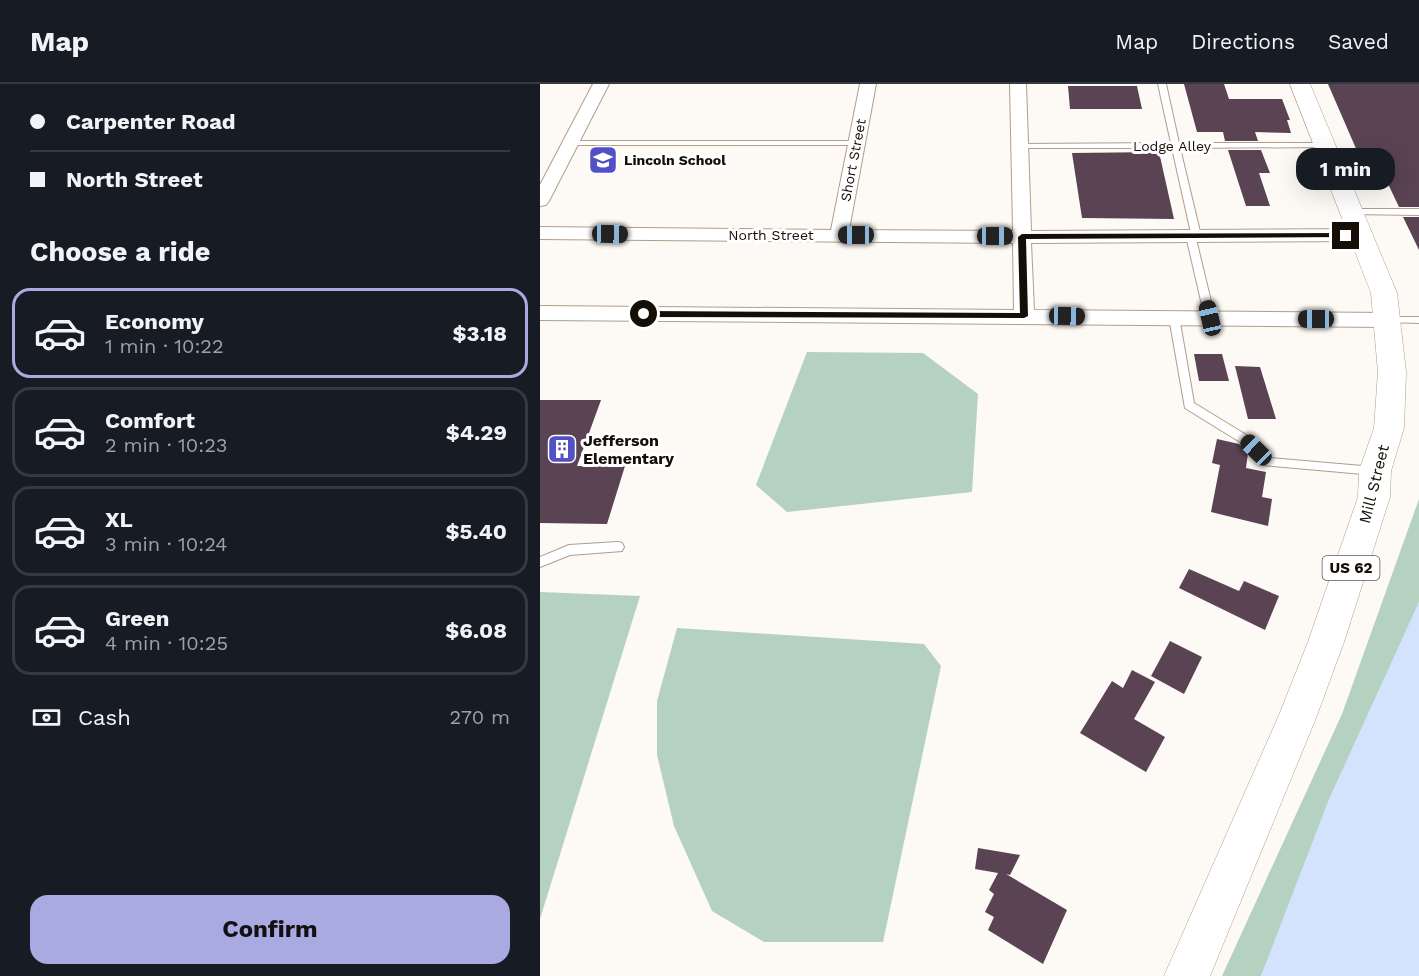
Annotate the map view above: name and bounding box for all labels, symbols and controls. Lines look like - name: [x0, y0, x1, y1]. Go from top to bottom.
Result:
- text: Map: [30, 25, 89, 58]
- text: Map: [1115, 29, 1158, 54]
- text: Directions: [1191, 29, 1295, 54]
- text: Saved: [1328, 29, 1389, 54]
- text: Carpenter Road: [66, 109, 236, 134]
- street label: Short Street: [837, 117, 869, 203]
- street label: Lodge Alley: [1133, 138, 1212, 154]
- school or university icon: Lincoln School: [587, 144, 619, 176]
- callout: 1 min: [1296, 149, 1396, 191]
- place label: Lincoln School: [624, 152, 726, 168]
- text: 1 min: [1320, 157, 1371, 181]
- text: North Street: [66, 167, 203, 192]
- route end: [1332, 222, 1359, 249]
- car: [592, 225, 628, 243]
- car: [838, 226, 874, 244]
- street label: North Street: [728, 227, 814, 243]
- car: [977, 227, 1013, 245]
- text: Choose a ride: [30, 236, 210, 268]
- car: [1197, 298, 1223, 338]
- route start: [630, 300, 657, 327]
- icon: car: [33, 306, 87, 360]
- car: [1049, 307, 1085, 325]
- text: Economy: [105, 309, 204, 334]
- car: [1298, 310, 1334, 328]
- text: $3.18: [452, 321, 507, 346]
- text: 1 min · 10:22: [105, 334, 224, 358]
- icon: car: [33, 405, 87, 459]
- text: Comfort: [105, 408, 195, 433]
- text: $4.29: [446, 420, 507, 445]
- place label: Jefferson Elementary: [583, 431, 675, 468]
- car: [1237, 431, 1275, 469]
- text: 2 min · 10:23: [105, 433, 227, 457]
- building icon: Jefferson Elementary: [546, 433, 578, 465]
- street label: Mill Street: [1355, 442, 1393, 525]
- icon: car: [33, 504, 87, 558]
- text: XL: [105, 507, 133, 532]
- text: $5.40: [445, 519, 507, 544]
- text: 3 min · 10:24: [105, 532, 227, 556]
- road number: US 62: [1322, 556, 1380, 580]
- icon: car: [33, 603, 87, 657]
- text: Green: [105, 606, 169, 631]
- text: $6.08: [445, 618, 507, 643]
- text: 4 min · 10:25: [105, 631, 228, 655]
- icon: cash: [30, 701, 63, 734]
- text: Cash: [78, 705, 131, 730]
- text: 270 m: [450, 705, 510, 729]
- button: Confirm: [30, 895, 510, 964]

